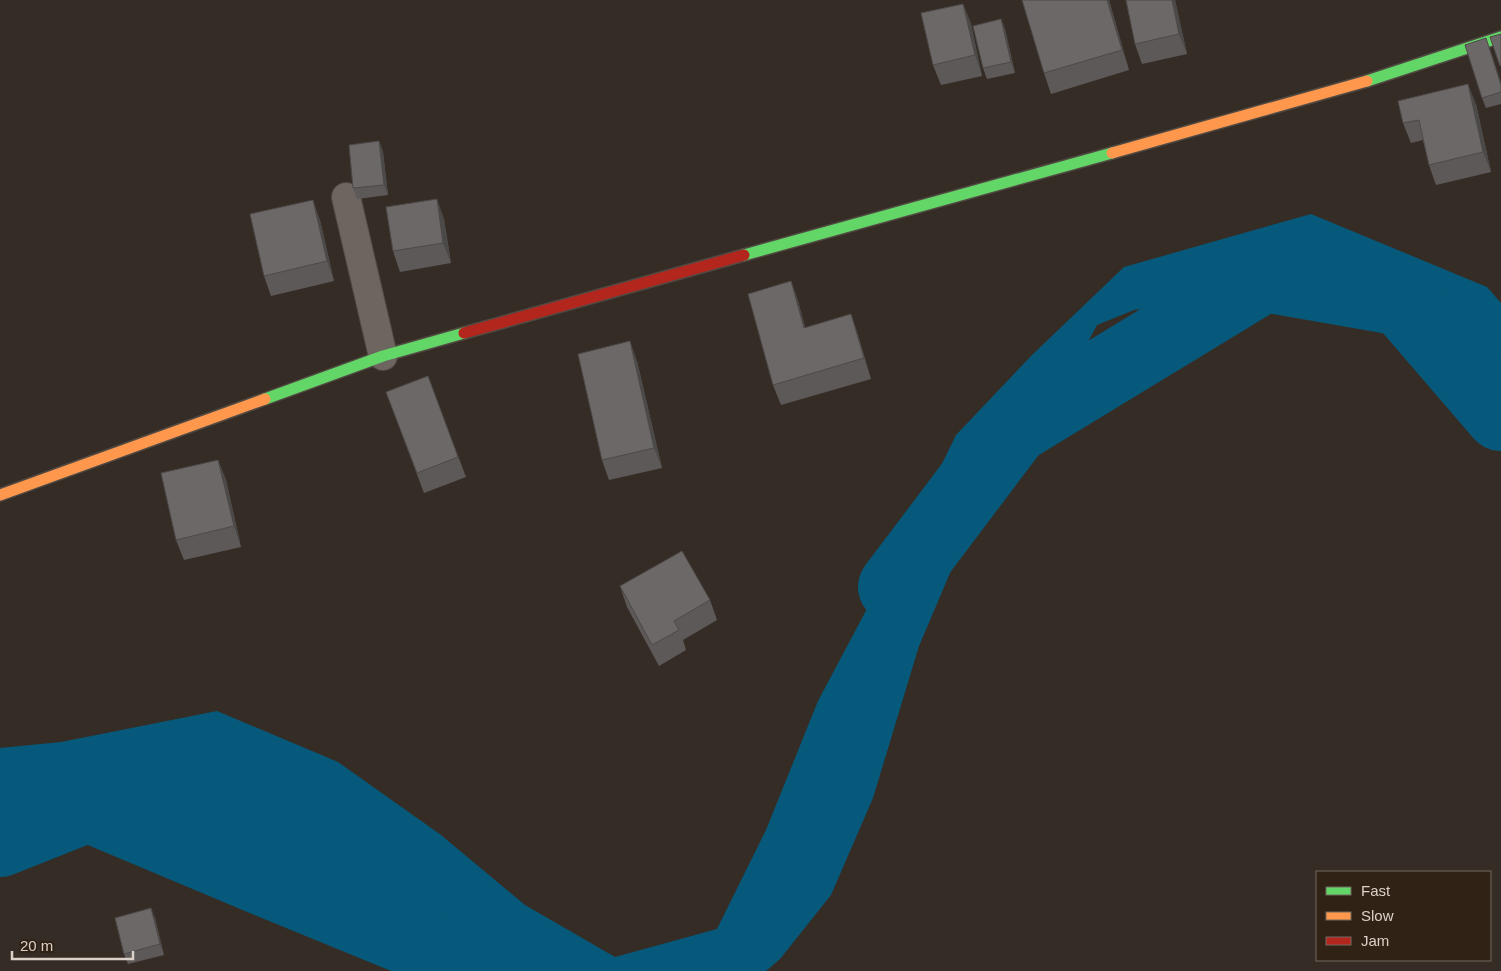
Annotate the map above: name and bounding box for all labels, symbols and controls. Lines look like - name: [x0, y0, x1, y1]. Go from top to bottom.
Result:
- legend: [1316, 871, 1491, 961]
- text: Fast: [1361, 882, 1391, 899]
- text: Slow: [1361, 907, 1394, 924]
- scale bar: [12, 928, 134, 960]
- text: Jam: [1361, 932, 1389, 949]
- text: 20 m: [20, 937, 53, 954]

